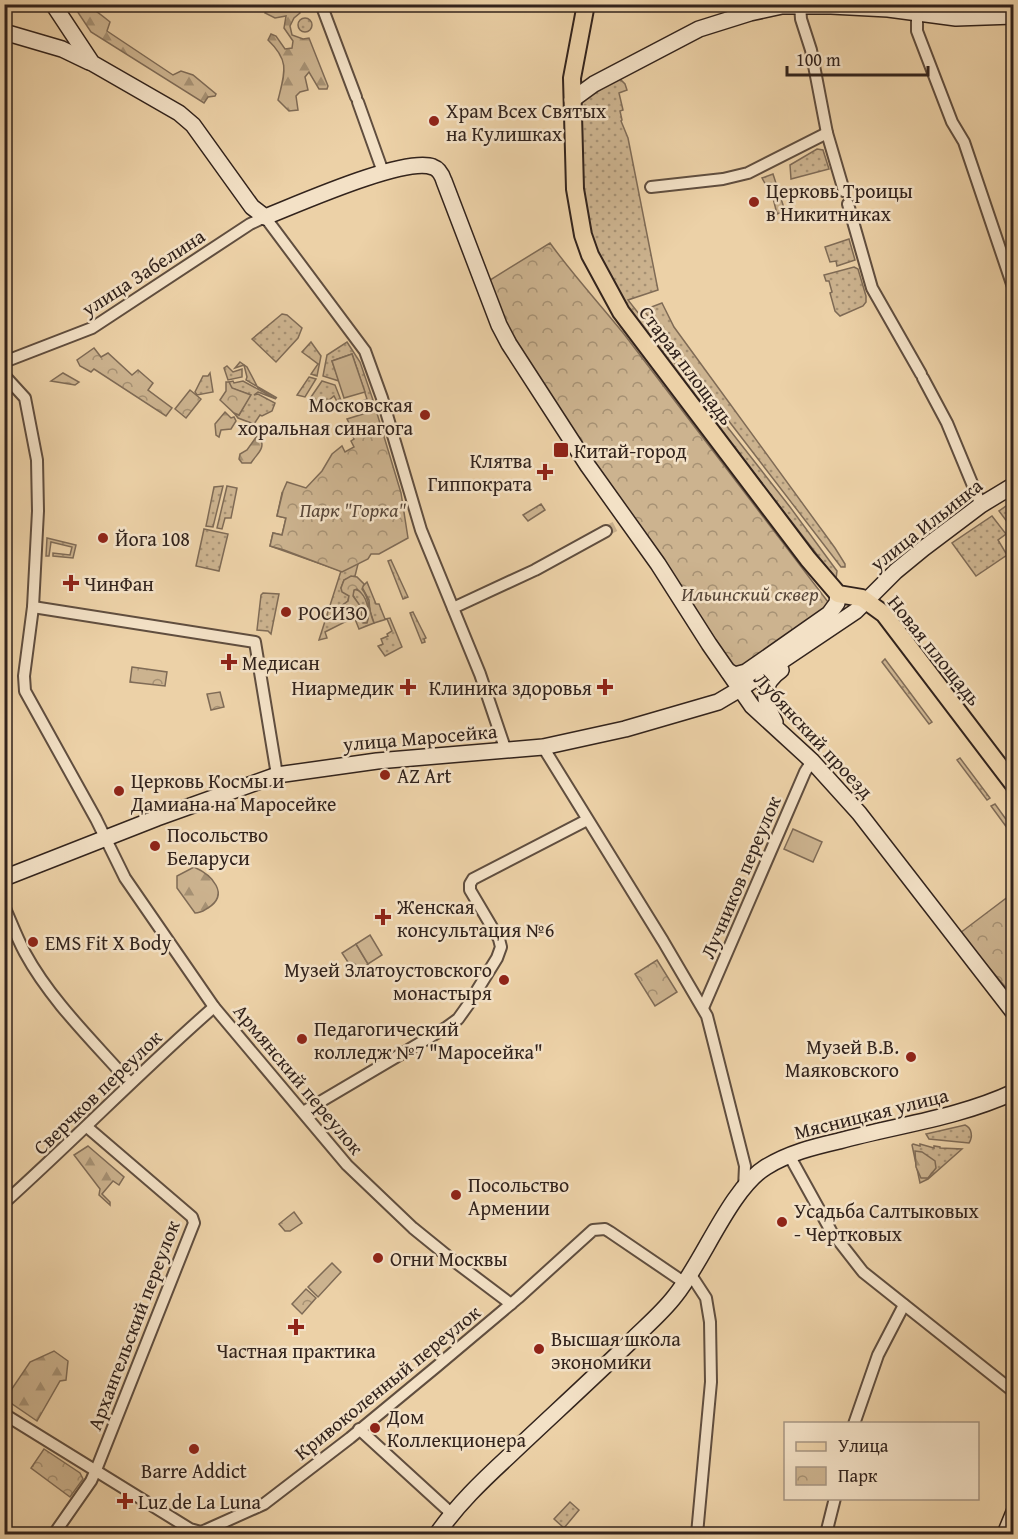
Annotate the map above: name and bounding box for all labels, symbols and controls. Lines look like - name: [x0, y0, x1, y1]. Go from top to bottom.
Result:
- scale bar: [787, 39, 928, 77]
- text: 100 m: [796, 46, 841, 73]
- place label: Храм Всех Святых на Кулишках: [446, 96, 607, 148]
- marker: Храм Всех Святых на Кулишках: [427, 114, 441, 128]
- place label: Церковь Троицы в Никитниках: [766, 176, 913, 228]
- marker: Церковь Троицы в Никитниках: [747, 195, 761, 209]
- street label: улица Забелина: [75, 221, 211, 323]
- street label: Старая площадь: [632, 299, 742, 431]
- place label: Московская хоральная синагога: [238, 390, 413, 442]
- marker: Московская хоральная синагога: [418, 408, 432, 422]
- place label: Китай-город: [574, 436, 687, 465]
- marker: Китай-город: [552, 441, 570, 459]
- place label: Клятва Гиппократа: [428, 446, 532, 498]
- marker: Клятва Гиппократа: [536, 463, 554, 481]
- street label: улица Ильинка: [863, 470, 989, 578]
- park label: Парк "Горка": [300, 495, 406, 524]
- place label: Йога 108: [115, 524, 190, 553]
- marker: Йога 108: [96, 531, 110, 545]
- place label: ЧинФан: [84, 569, 154, 598]
- marker: ЧинФан: [62, 574, 80, 592]
- park label: Ильинский сквер: [681, 579, 819, 608]
- street label: Новая площадь: [881, 588, 989, 712]
- place label: РОСИЗО: [298, 598, 368, 627]
- marker: РОСИЗО: [279, 605, 293, 619]
- place label: Медисан: [242, 648, 320, 677]
- marker: Медисан: [220, 653, 238, 671]
- street label: Лубянский проезд: [748, 665, 880, 805]
- place label: Ниармедик: [292, 673, 395, 702]
- place label: Клиника здоровья: [429, 673, 592, 702]
- marker: Ниармедик: [399, 678, 417, 696]
- marker: Клиника здоровья: [596, 678, 614, 696]
- street label: улица Маросейка: [341, 716, 499, 758]
- place label: AZ Art: [397, 761, 452, 790]
- place label: Церковь Космы и Дамиана на Маросейке: [130, 766, 336, 818]
- marker: AZ Art: [378, 768, 392, 782]
- marker: Церковь Космы и Дамиана на Маросейке: [112, 784, 126, 798]
- street label: Лучников переулок: [693, 790, 788, 963]
- place label: Посольство Беларуси: [167, 820, 268, 872]
- marker: Посольство Беларуси: [148, 839, 162, 853]
- place label: Женская консультация №6: [396, 892, 554, 944]
- marker: Женская консультация №6: [374, 908, 392, 926]
- place label: EMS Fit X Body: [45, 928, 172, 957]
- marker: EMS Fit X Body: [26, 935, 40, 949]
- place label: Музей Златоустовского монастыря: [284, 955, 492, 1007]
- marker: Музей Златоустовского монастыря: [497, 973, 511, 987]
- street label: Армянский переулок: [227, 997, 371, 1161]
- place label: Педагогический колледж №7 "Маросейка": [314, 1014, 543, 1066]
- street label: Сверчков переулок: [26, 1022, 168, 1161]
- marker: Педагогический колледж №7 "Маросейка": [295, 1032, 309, 1046]
- place label: Музей В.В. Маяковского: [785, 1032, 899, 1084]
- marker: Музей В.В. Маяковского: [904, 1050, 918, 1064]
- street label: Мясницкая улица: [791, 1080, 952, 1146]
- place label: Посольство Армении: [468, 1170, 569, 1222]
- marker: Посольство Армении: [449, 1188, 463, 1202]
- place label: Усадьба Салтыковых - Чертковых: [794, 1196, 980, 1248]
- street label: Архангельский переулок: [80, 1215, 187, 1434]
- marker: Усадьба Салтыковых - Чертковых: [775, 1215, 789, 1229]
- place label: Огни Москвы: [390, 1244, 508, 1273]
- marker: Огни Москвы: [371, 1251, 385, 1265]
- street label: Кривоколенный переулок: [288, 1297, 487, 1466]
- marker: Частная практика: [287, 1318, 305, 1336]
- place label: Высшая школа экономики: [551, 1324, 681, 1376]
- place label: Частная практика: [216, 1336, 376, 1365]
- marker: Высшая школа экономики: [532, 1342, 546, 1356]
- place label: Дом Коллекционера: [386, 1402, 527, 1454]
- marker: Дом Коллекционера: [368, 1421, 382, 1435]
- legend: [784, 1422, 979, 1500]
- text: Улица: [838, 1432, 889, 1459]
- marker: Barre Addict: [187, 1442, 201, 1456]
- place label: Barre Addict: [141, 1456, 247, 1485]
- text: Парк: [838, 1462, 878, 1489]
- place label: Luz de La Luna: [138, 1487, 262, 1516]
- marker: Luz de La Luna: [116, 1492, 134, 1510]

